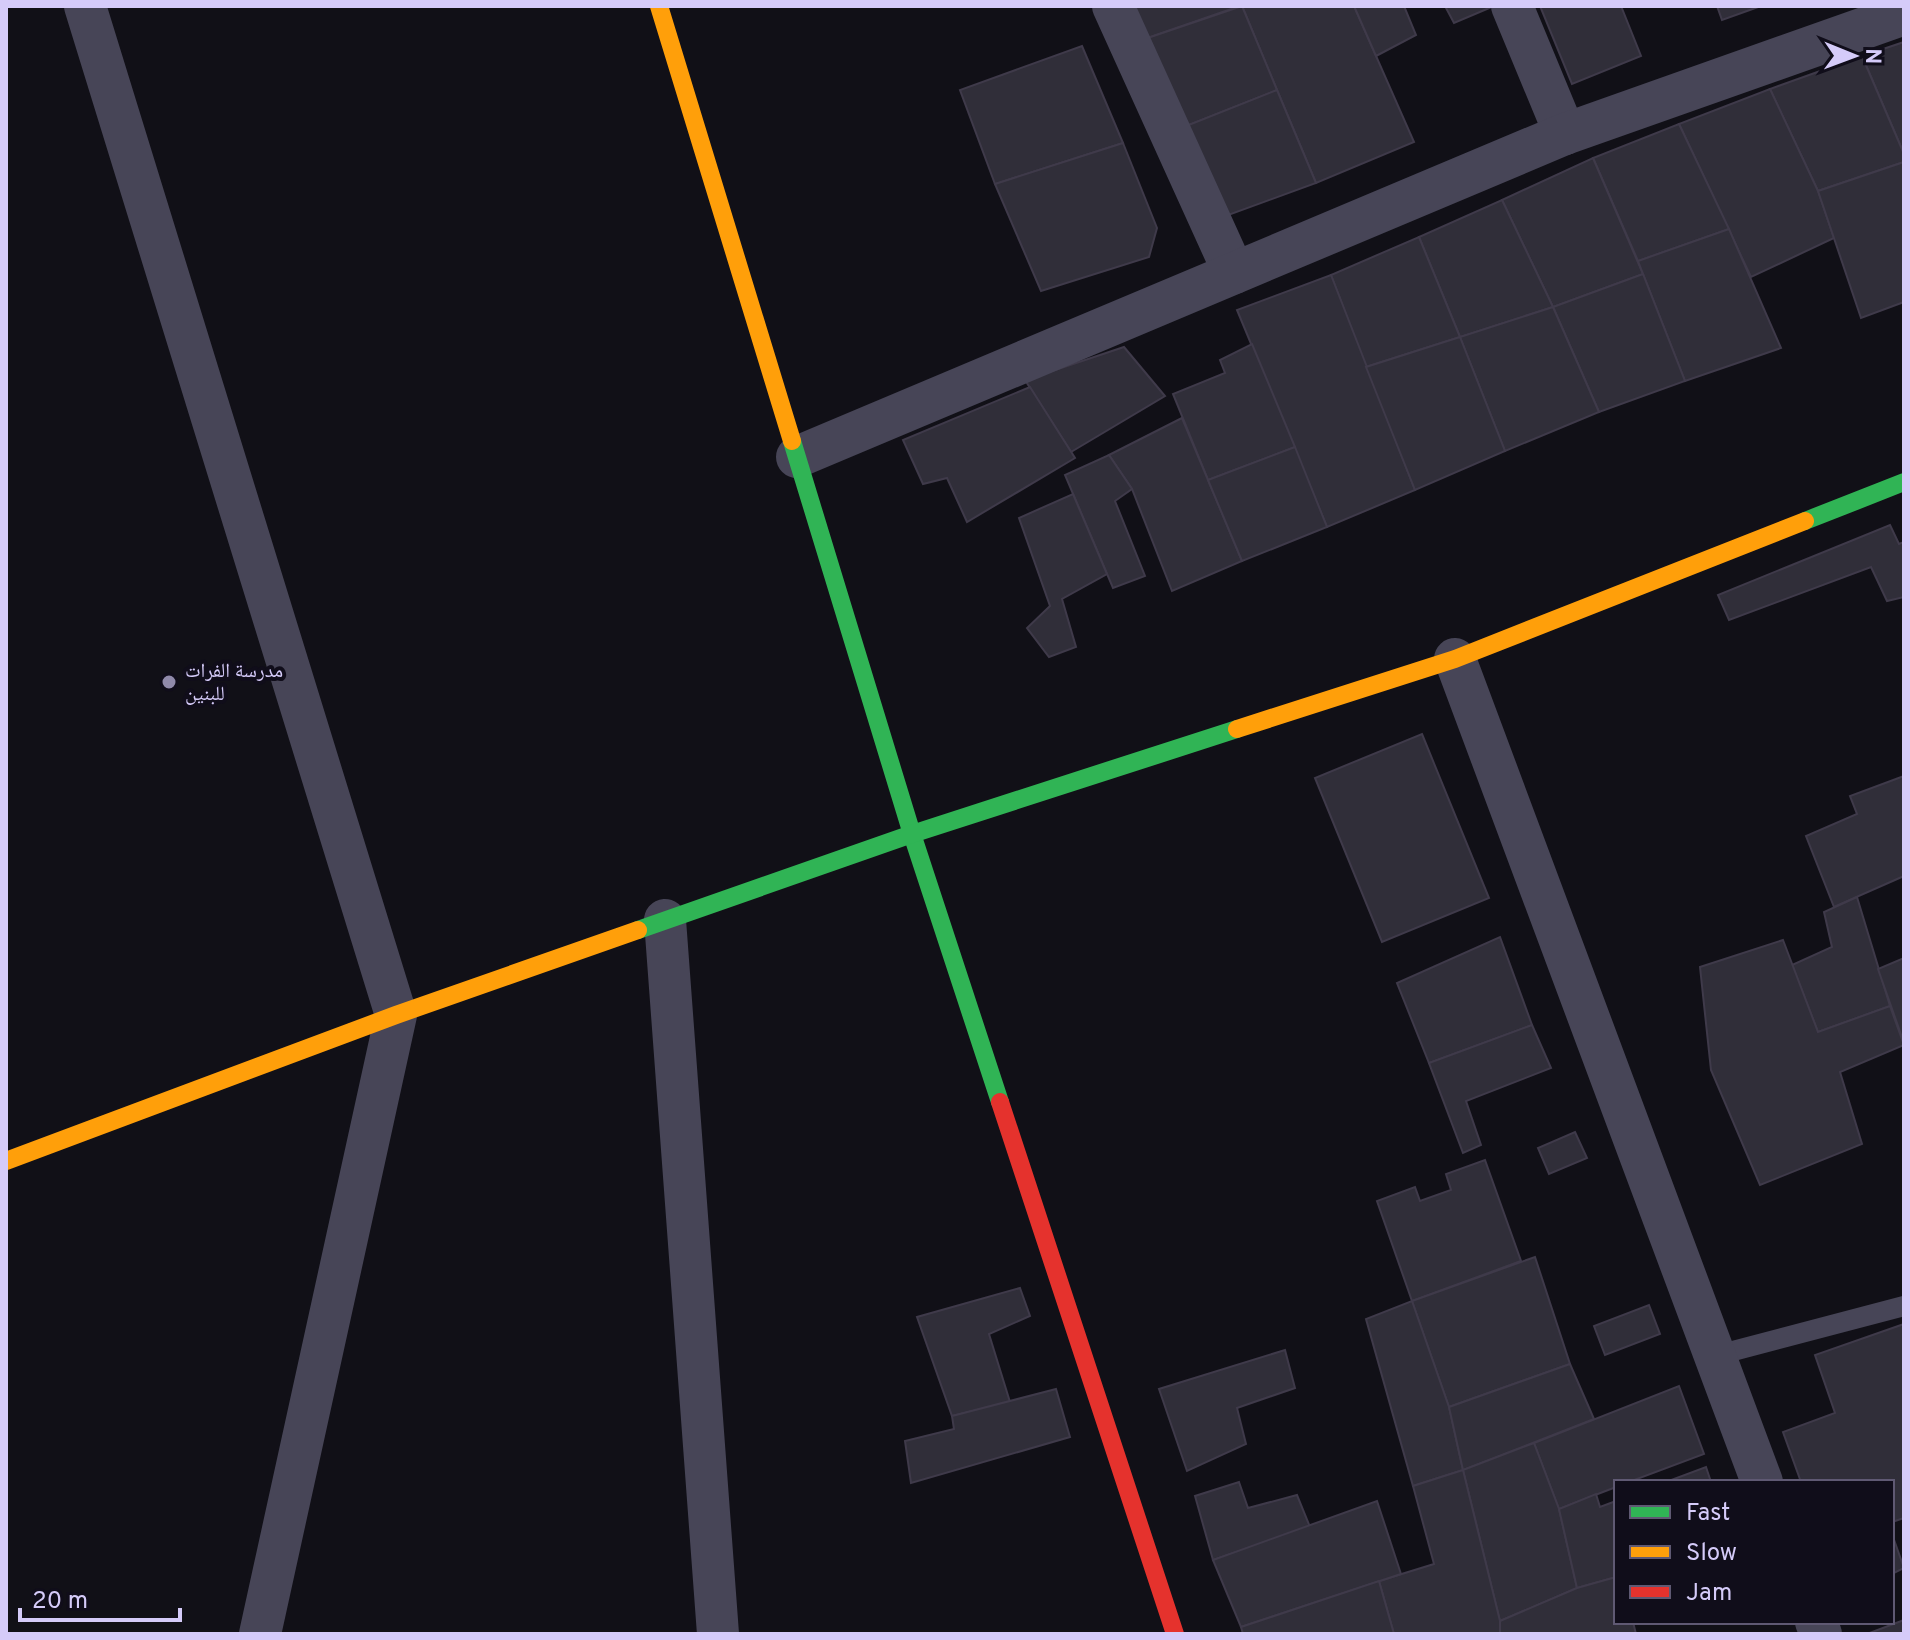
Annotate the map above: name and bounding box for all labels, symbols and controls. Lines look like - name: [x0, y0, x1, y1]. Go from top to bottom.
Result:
- north arrow: [1814, 16, 1894, 96]
- text: N: [1858, 48, 1885, 64]
- place label: مدرسة الفرات للبنين: [185, 659, 283, 708]
- marker: مدرسة الفرات للبنين: [160, 673, 178, 691]
- legend: [1614, 1480, 1894, 1624]
- text: Fast: [1686, 1499, 1730, 1529]
- text: Slow: [1686, 1539, 1737, 1569]
- scale bar: [20, 1572, 180, 1622]
- text: Jam: [1686, 1579, 1732, 1609]
- text: 20 m: [32, 1587, 88, 1617]

